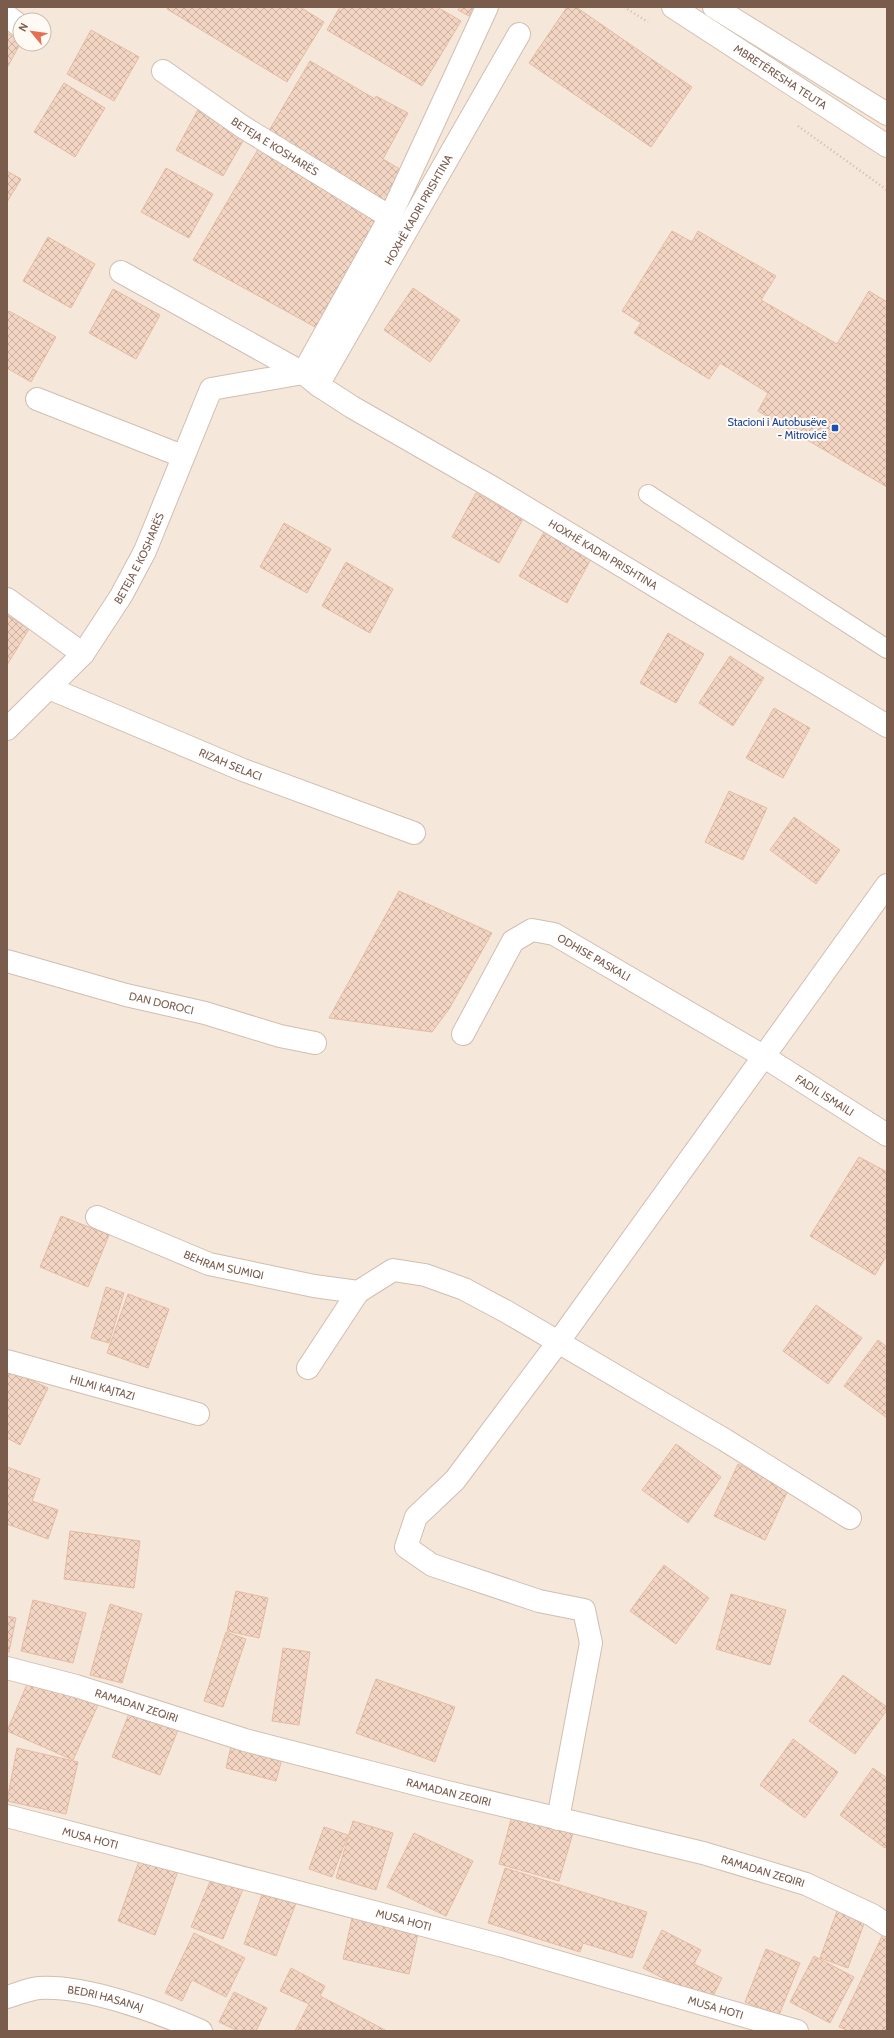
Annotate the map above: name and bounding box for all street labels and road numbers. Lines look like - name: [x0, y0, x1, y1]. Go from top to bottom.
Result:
- street label: MBRETËRESHA TEUTA: [731, 41, 830, 112]
- street label: BETEJA E KOSHARËS: [229, 114, 322, 179]
- street label: HOXHË KADRI PRISHTINA: [381, 152, 456, 267]
- street label: BETEJA E KOSHARËS: [111, 510, 167, 607]
- street label: HOXHË KADRI PRISHTINA: [546, 516, 660, 593]
- street label: RIZAH SELACI: [197, 745, 264, 783]
- street label: ODHISE PASKALI: [555, 930, 633, 984]
- street label: DAN DOROCI: [128, 989, 195, 1017]
- street label: FADIL ISMAILI: [793, 1071, 857, 1119]
- street label: BEHRAM SUMIQI: [182, 1247, 265, 1282]
- street label: HILMI KAJTAZI: [68, 1372, 137, 1403]
- street label: RAMADAN ZEQIRI: [93, 1686, 180, 1725]
- street label: RAMADAN ZEQIRI: [405, 1775, 493, 1809]
- street label: MUSA HOTI: [61, 1824, 120, 1852]
- street label: RAMADAN ZEQIRI: [719, 1852, 806, 1890]
- street label: MUSA HOTI: [374, 1906, 433, 1934]
- street label: BEDRI HASANAJ: [67, 1982, 145, 2015]
- street label: MUSA HOTI: [686, 1993, 745, 2022]

